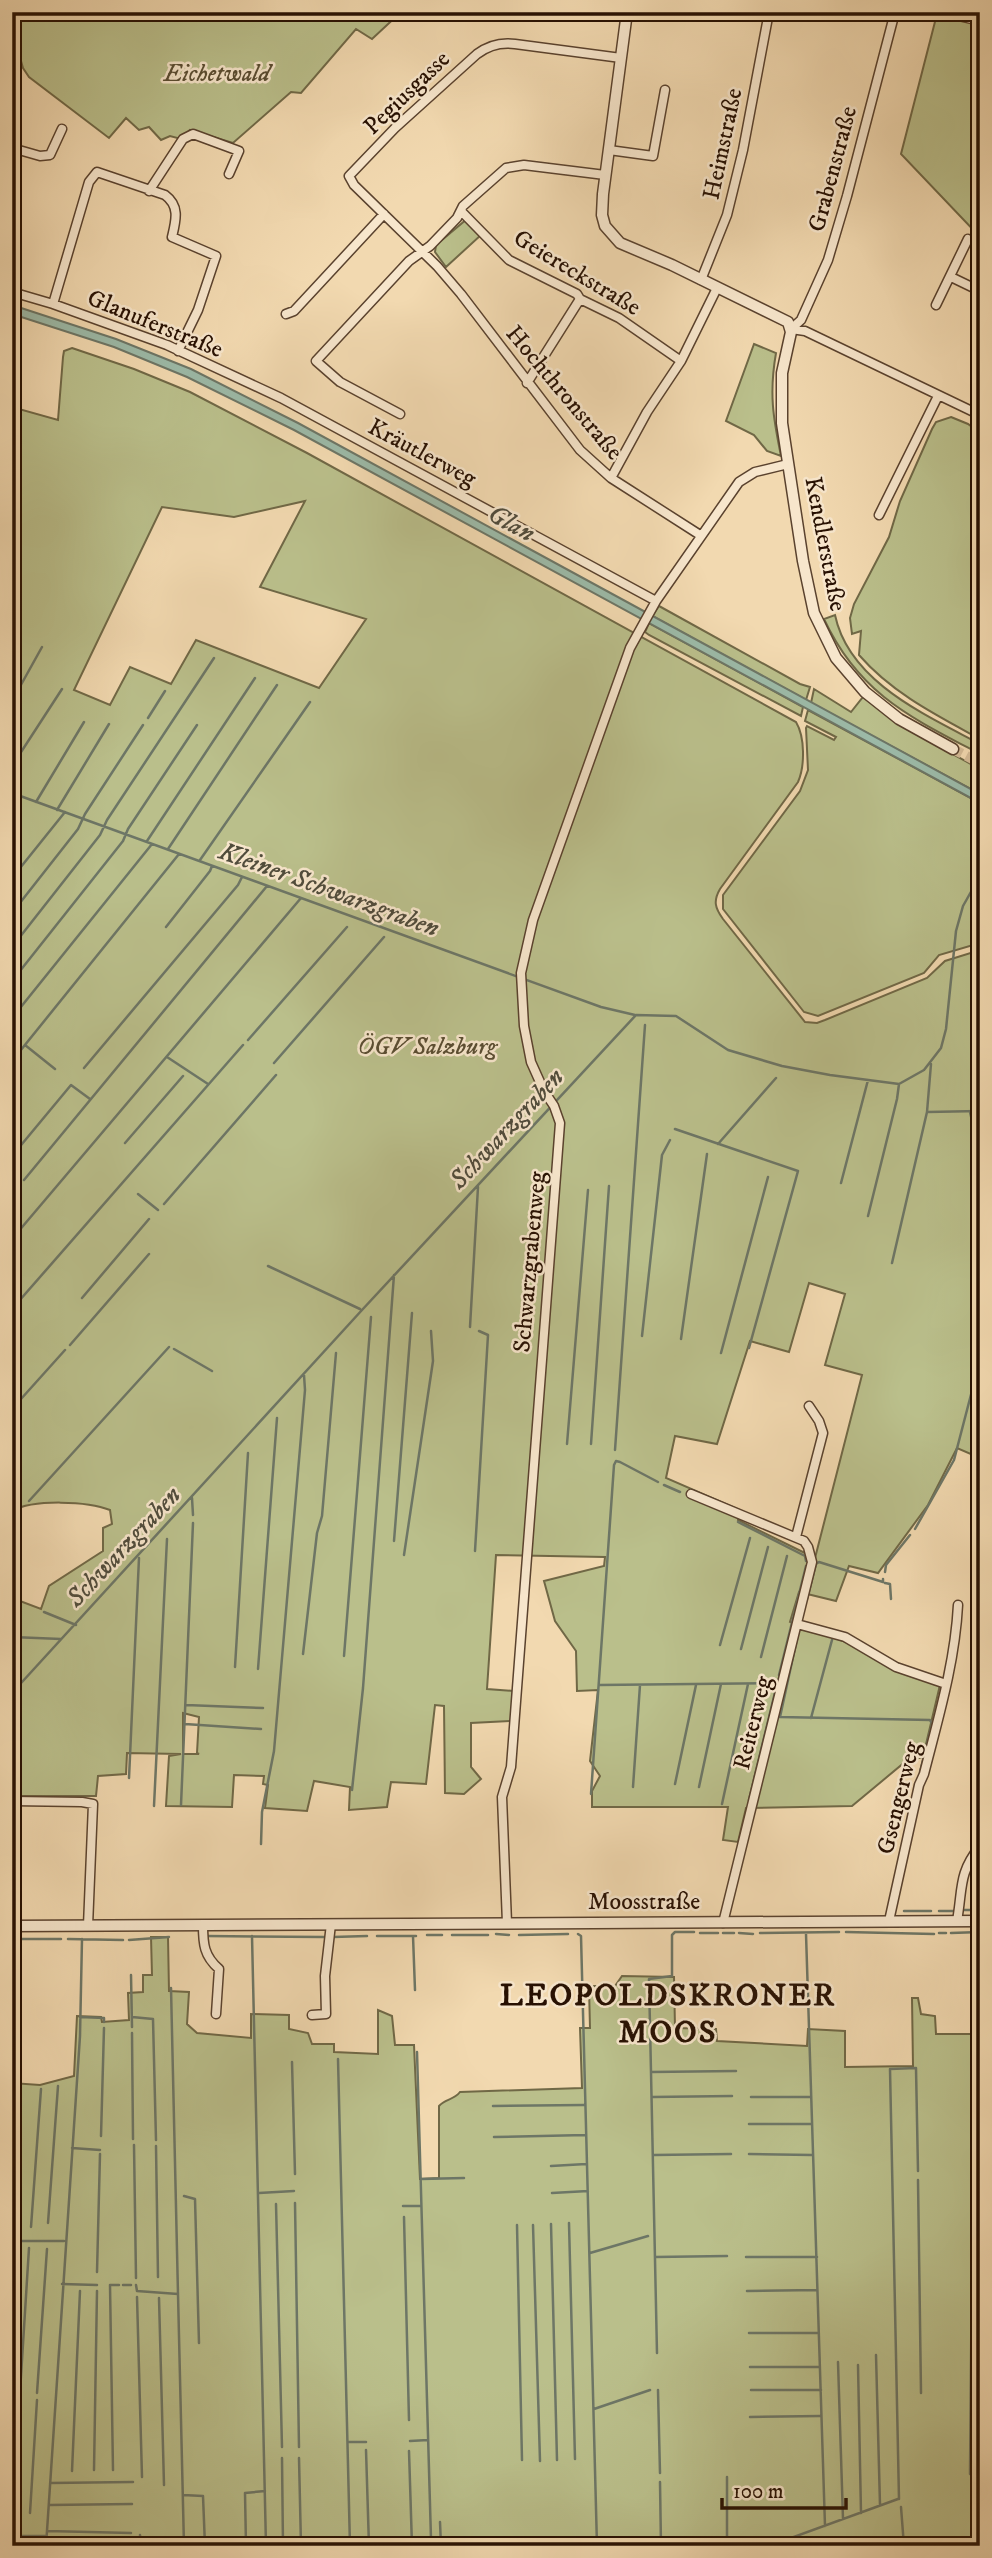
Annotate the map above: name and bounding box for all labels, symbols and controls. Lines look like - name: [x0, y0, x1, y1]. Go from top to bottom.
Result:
- street label: Pegiusgasse: [357, 44, 457, 142]
- park label: Eichetwald: [162, 59, 274, 89]
- street label: Heimstraße: [697, 85, 749, 202]
- street label: Grabenstraße: [802, 103, 864, 235]
- street label: Geiereckstraße: [508, 223, 646, 323]
- street label: Glanuferstraße: [83, 283, 227, 365]
- street label: Hochthronstraße: [499, 319, 629, 467]
- street label: Kräutlerweg: [363, 412, 482, 494]
- street label: Kendlerstraße: [797, 474, 853, 614]
- water label: Glan: [482, 498, 540, 550]
- water label: Kleiner Schwarzgraben: [214, 835, 443, 945]
- park label: ÖGV Salzburg: [357, 1032, 499, 1062]
- water label: Schwarzgraben: [442, 1061, 572, 1197]
- street label: Schwarzgrabenweg: [507, 1170, 553, 1354]
- water label: Schwarzgraben: [59, 1479, 189, 1615]
- street label: Reiterweg: [727, 1673, 779, 1773]
- street label: Gsengerweg: [871, 1738, 928, 1857]
- street label: Moosstraße: [588, 1887, 700, 1917]
- district label: LEOPOLDSKRONER MOOS: [500, 1976, 836, 2053]
- scale bar: [722, 2467, 847, 2511]
- text: 100 m: [733, 2479, 784, 2505]

